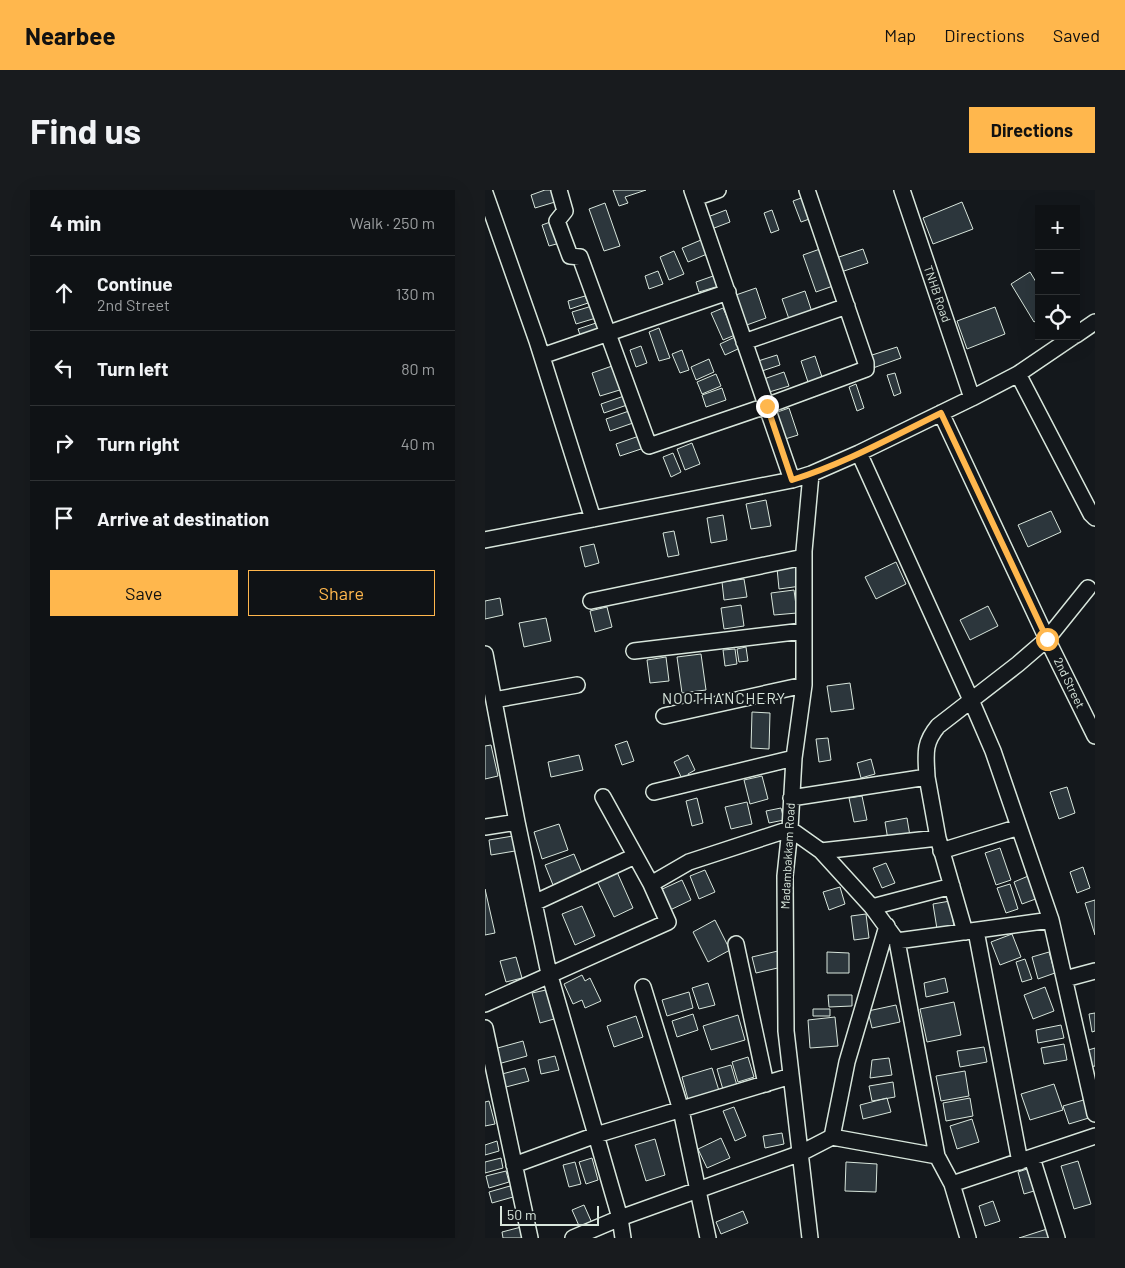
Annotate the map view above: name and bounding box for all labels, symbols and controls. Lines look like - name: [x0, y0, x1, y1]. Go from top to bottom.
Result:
- text: Nearbee: [25, 21, 116, 50]
- text: Map: [884, 24, 916, 46]
- text: Directions: [944, 24, 1025, 46]
- text: Saved: [1053, 24, 1100, 46]
- button: Directions: [969, 107, 1095, 153]
- text: Find us: [30, 109, 141, 151]
- map controls: [1035, 205, 1080, 340]
- button: +: [1035, 205, 1080, 250]
- text: 4 min: [50, 210, 101, 235]
- text: Walk · 250 m: [350, 213, 435, 232]
- button: −: [1035, 250, 1080, 295]
- street label: TNHB Road: [922, 263, 954, 324]
- text: Continue: [97, 272, 173, 295]
- icon: ahead: [50, 279, 78, 307]
- text: 130 m: [396, 284, 435, 303]
- text: 2nd Street: [97, 295, 170, 314]
- button: locate: [1035, 295, 1080, 340]
- icon: left: [50, 354, 78, 382]
- text: Turn left: [97, 357, 168, 380]
- text: 80 m: [401, 359, 435, 378]
- route end: [756, 395, 779, 418]
- icon: right: [50, 429, 78, 457]
- text: Turn right: [97, 432, 179, 455]
- text: 40 m: [401, 434, 435, 453]
- icon: arrive: [50, 504, 78, 532]
- text: Arrive at destination: [97, 507, 269, 530]
- button: Save: [50, 570, 238, 616]
- button: Share: [248, 570, 435, 616]
- route start: [1036, 628, 1059, 651]
- street label: 2nd Street: [1052, 655, 1088, 710]
- district label: NOOTHANCHERY: [662, 689, 786, 707]
- street label: Madambakkam Road: [777, 802, 797, 910]
- scale bar: [500, 1203, 599, 1226]
- text: 50 m: [507, 1206, 536, 1223]

